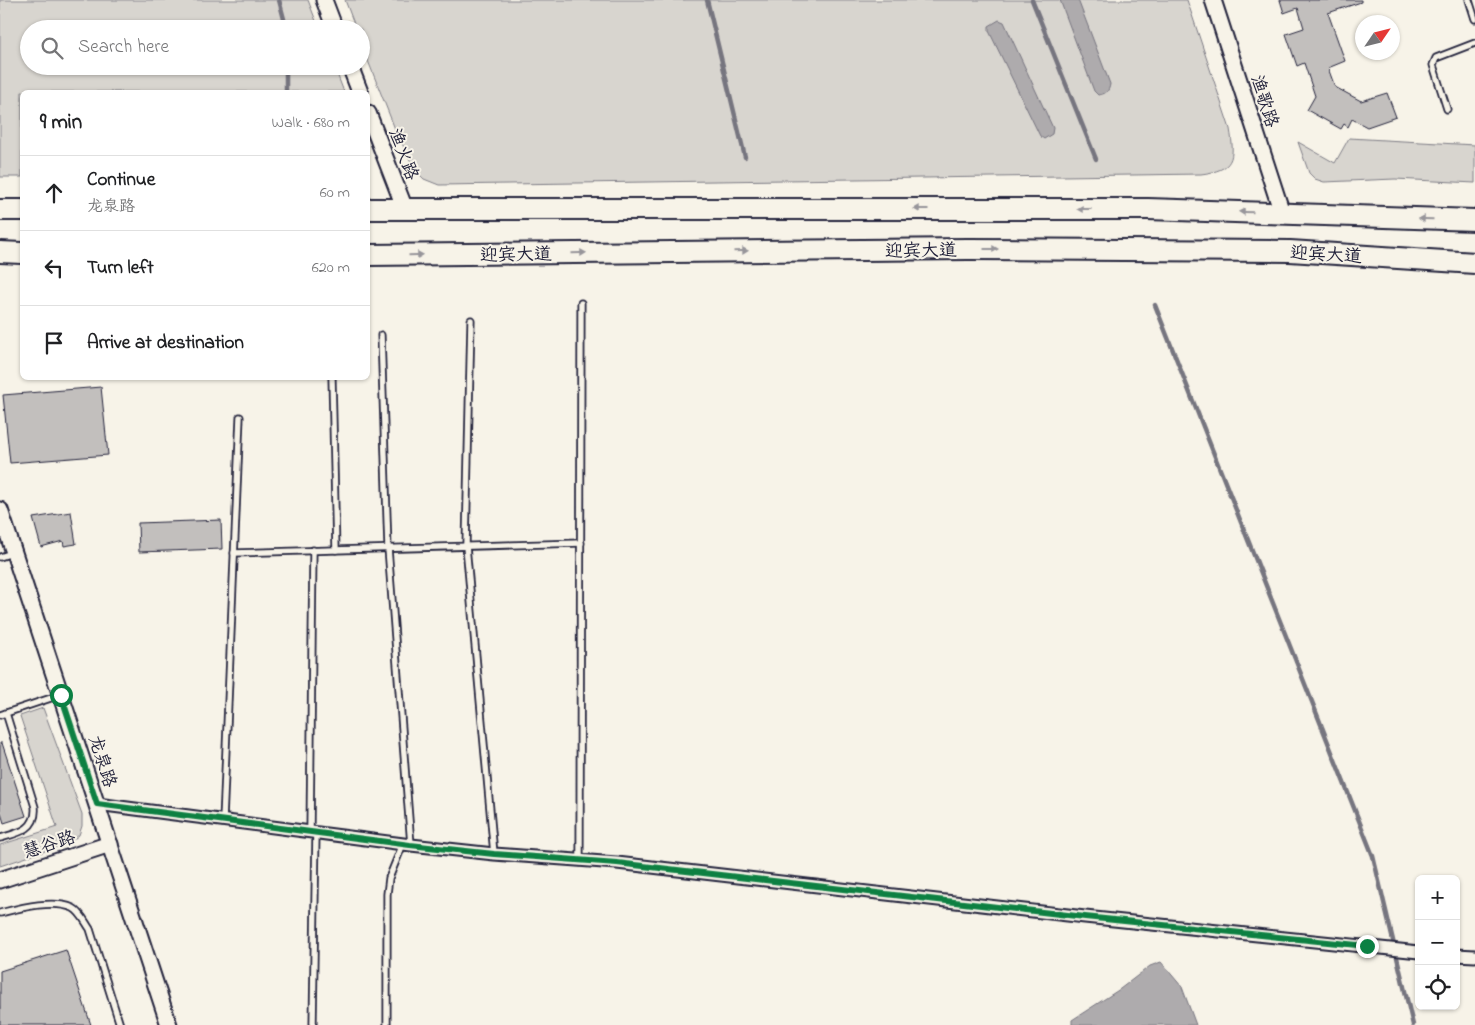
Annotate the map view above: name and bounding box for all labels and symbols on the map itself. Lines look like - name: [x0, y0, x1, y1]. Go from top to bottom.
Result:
- north arrow: [1355, 15, 1400, 60]
- street label: 渔歌路: [1242, 72, 1284, 131]
- street label: 渔火路: [380, 125, 424, 185]
- one-way arrow: [913, 205, 929, 213]
- one-way arrow: [1076, 205, 1092, 213]
- one-way arrow: [1238, 208, 1254, 216]
- one-way arrow: [1418, 214, 1434, 222]
- street label: 迎宾大道: [885, 238, 957, 266]
- street label: 迎宾大道: [1289, 241, 1363, 271]
- street label: 迎宾大道: [480, 242, 552, 270]
- one-way arrow: [983, 245, 999, 253]
- one-way arrow: [733, 247, 749, 255]
- one-way arrow: [571, 249, 587, 257]
- one-way arrow: [408, 251, 424, 259]
- route start: [50, 684, 73, 707]
- street label: 龙泉路: [80, 732, 122, 791]
- street label: 慧谷路: [20, 825, 79, 867]
- route end: [1356, 935, 1379, 958]

